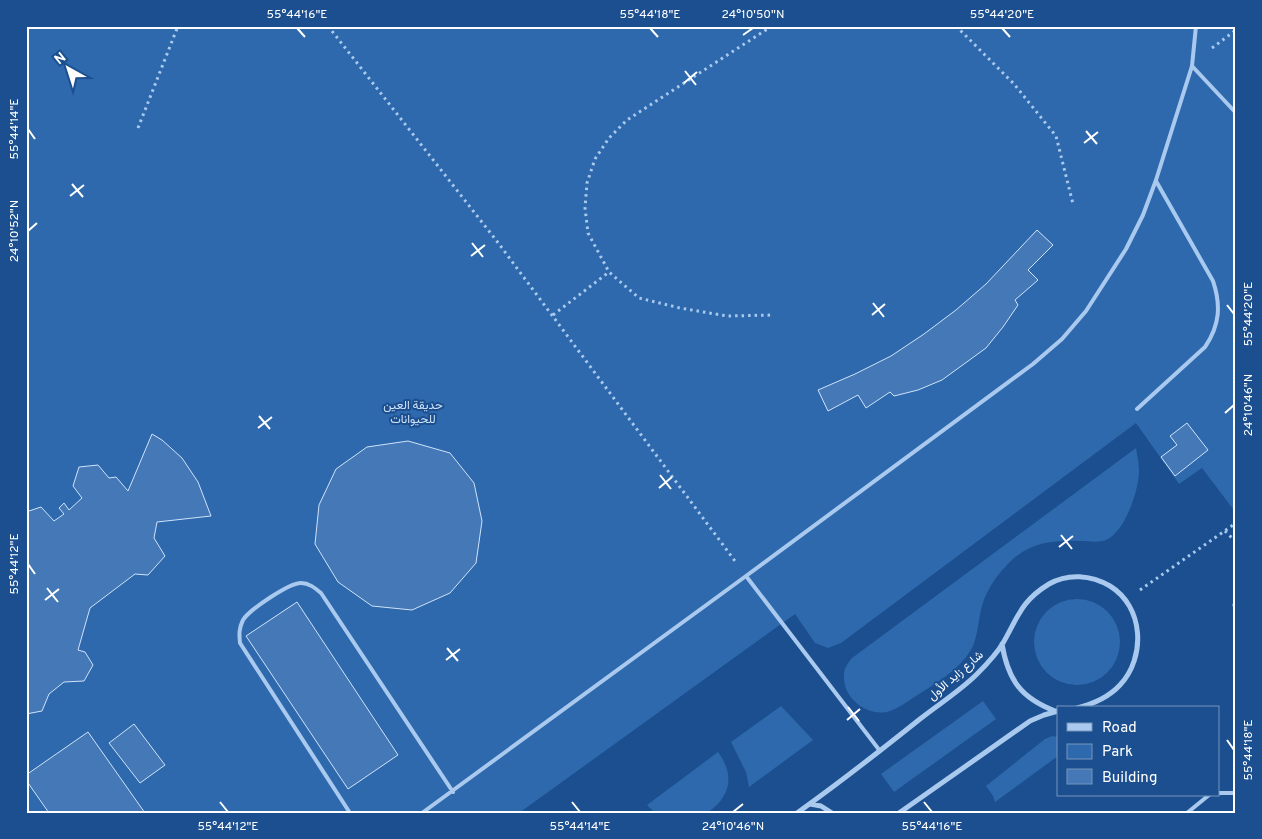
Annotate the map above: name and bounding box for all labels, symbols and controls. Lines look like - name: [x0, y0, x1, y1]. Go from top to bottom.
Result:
- text: 55°44'16"E: [267, 7, 327, 23]
- text: 55°44'18"E: [619, 7, 681, 23]
- text: 24°10'50"N: [722, 7, 784, 23]
- text: 55°44'20"E: [970, 7, 1034, 23]
- north arrow: [42, 42, 92, 92]
- text: N: [52, 49, 70, 69]
- text: 55°44'14"E: [7, 99, 23, 160]
- text: 24°10'52"N: [7, 200, 23, 262]
- text: 55°44'20"E: [1241, 282, 1257, 346]
- text: 24°10'46"N: [1241, 374, 1257, 436]
- park label: حديقة العين للحيوانات: [383, 398, 443, 428]
- text: 55°44'12"E: [7, 533, 23, 595]
- street label: شارع زايد الأول: [925, 647, 987, 705]
- legend: [1057, 706, 1220, 796]
- text: Road: [1102, 719, 1137, 738]
- text: 55°44'18"E: [1241, 719, 1257, 781]
- text: Park: [1102, 743, 1133, 762]
- text: Building: [1102, 769, 1157, 788]
- text: 55°44'12"E: [197, 819, 259, 835]
- text: 55°44'14"E: [550, 819, 611, 835]
- text: 24°10'46"N: [702, 819, 764, 835]
- text: 55°44'16"E: [902, 819, 962, 835]

